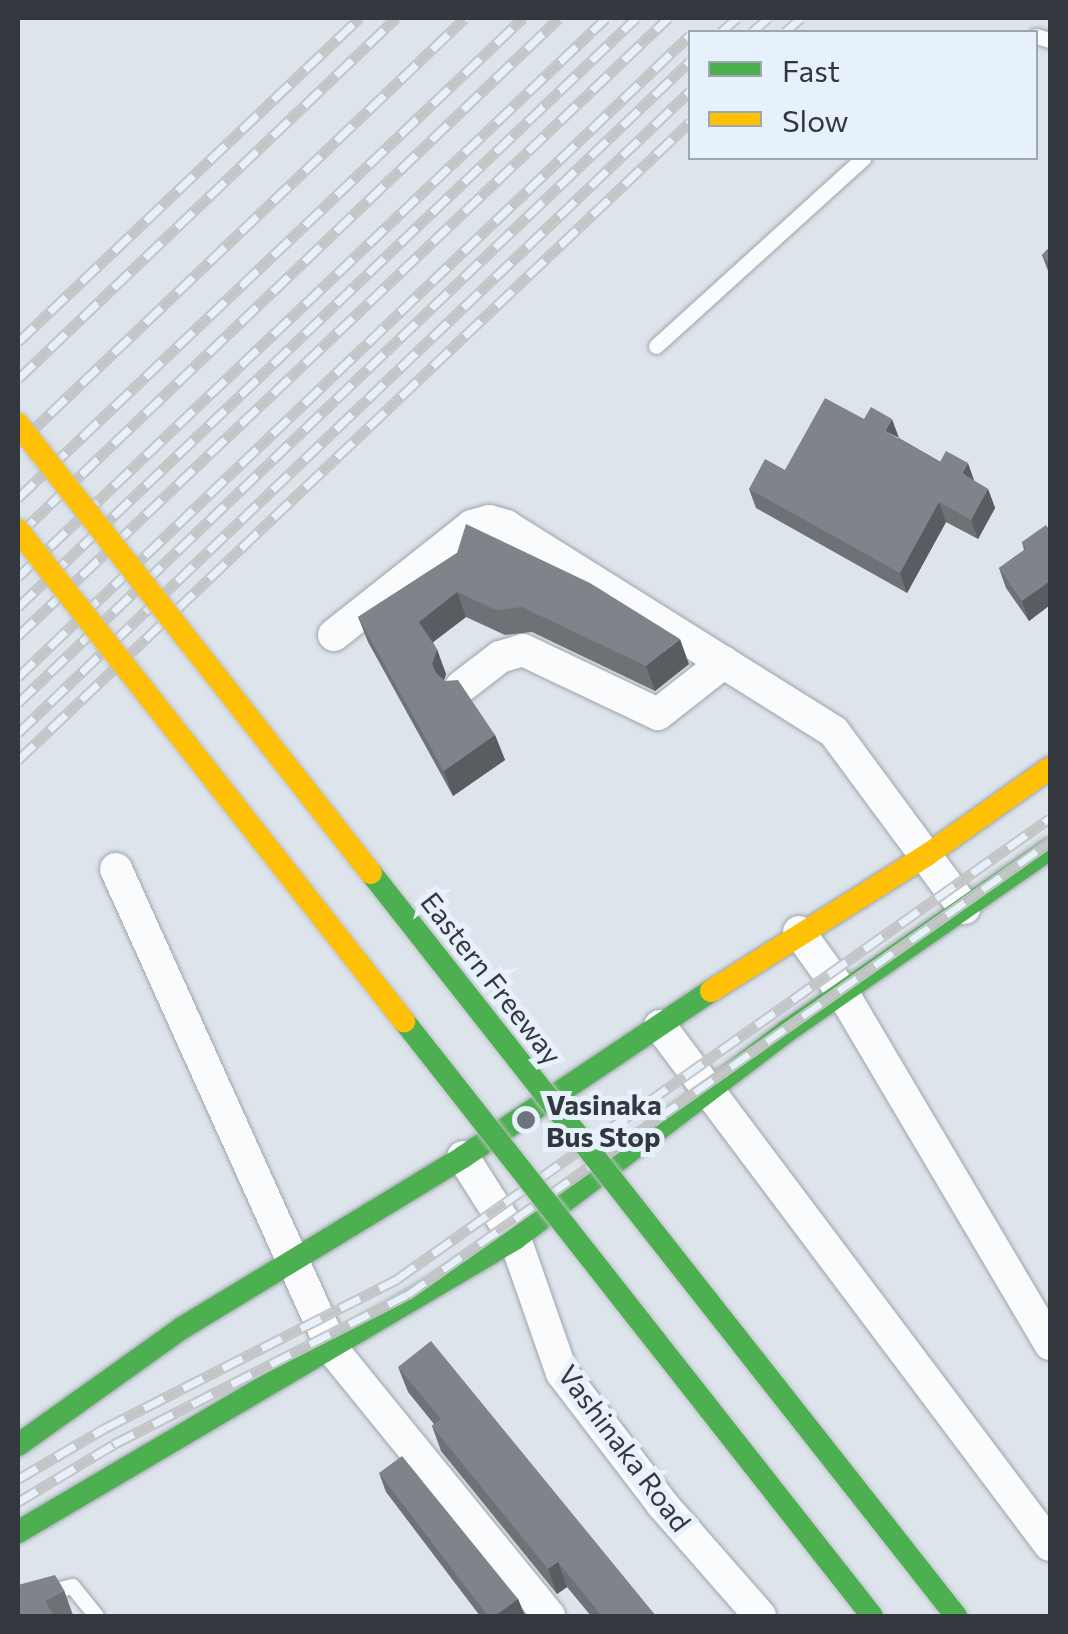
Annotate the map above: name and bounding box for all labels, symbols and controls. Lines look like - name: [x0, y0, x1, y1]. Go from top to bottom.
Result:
- legend: [688, 30, 1038, 160]
- text: Fast: [782, 51, 840, 88]
- text: Slow: [782, 101, 849, 138]
- street label: Eastern Freeway: [414, 885, 570, 1071]
- place label: Vasinaka Bus Stop: [546, 1087, 662, 1153]
- marker: Vasinaka Bus Stop: [515, 1109, 537, 1131]
- street label: Vashinaka Road: [552, 1358, 698, 1538]

